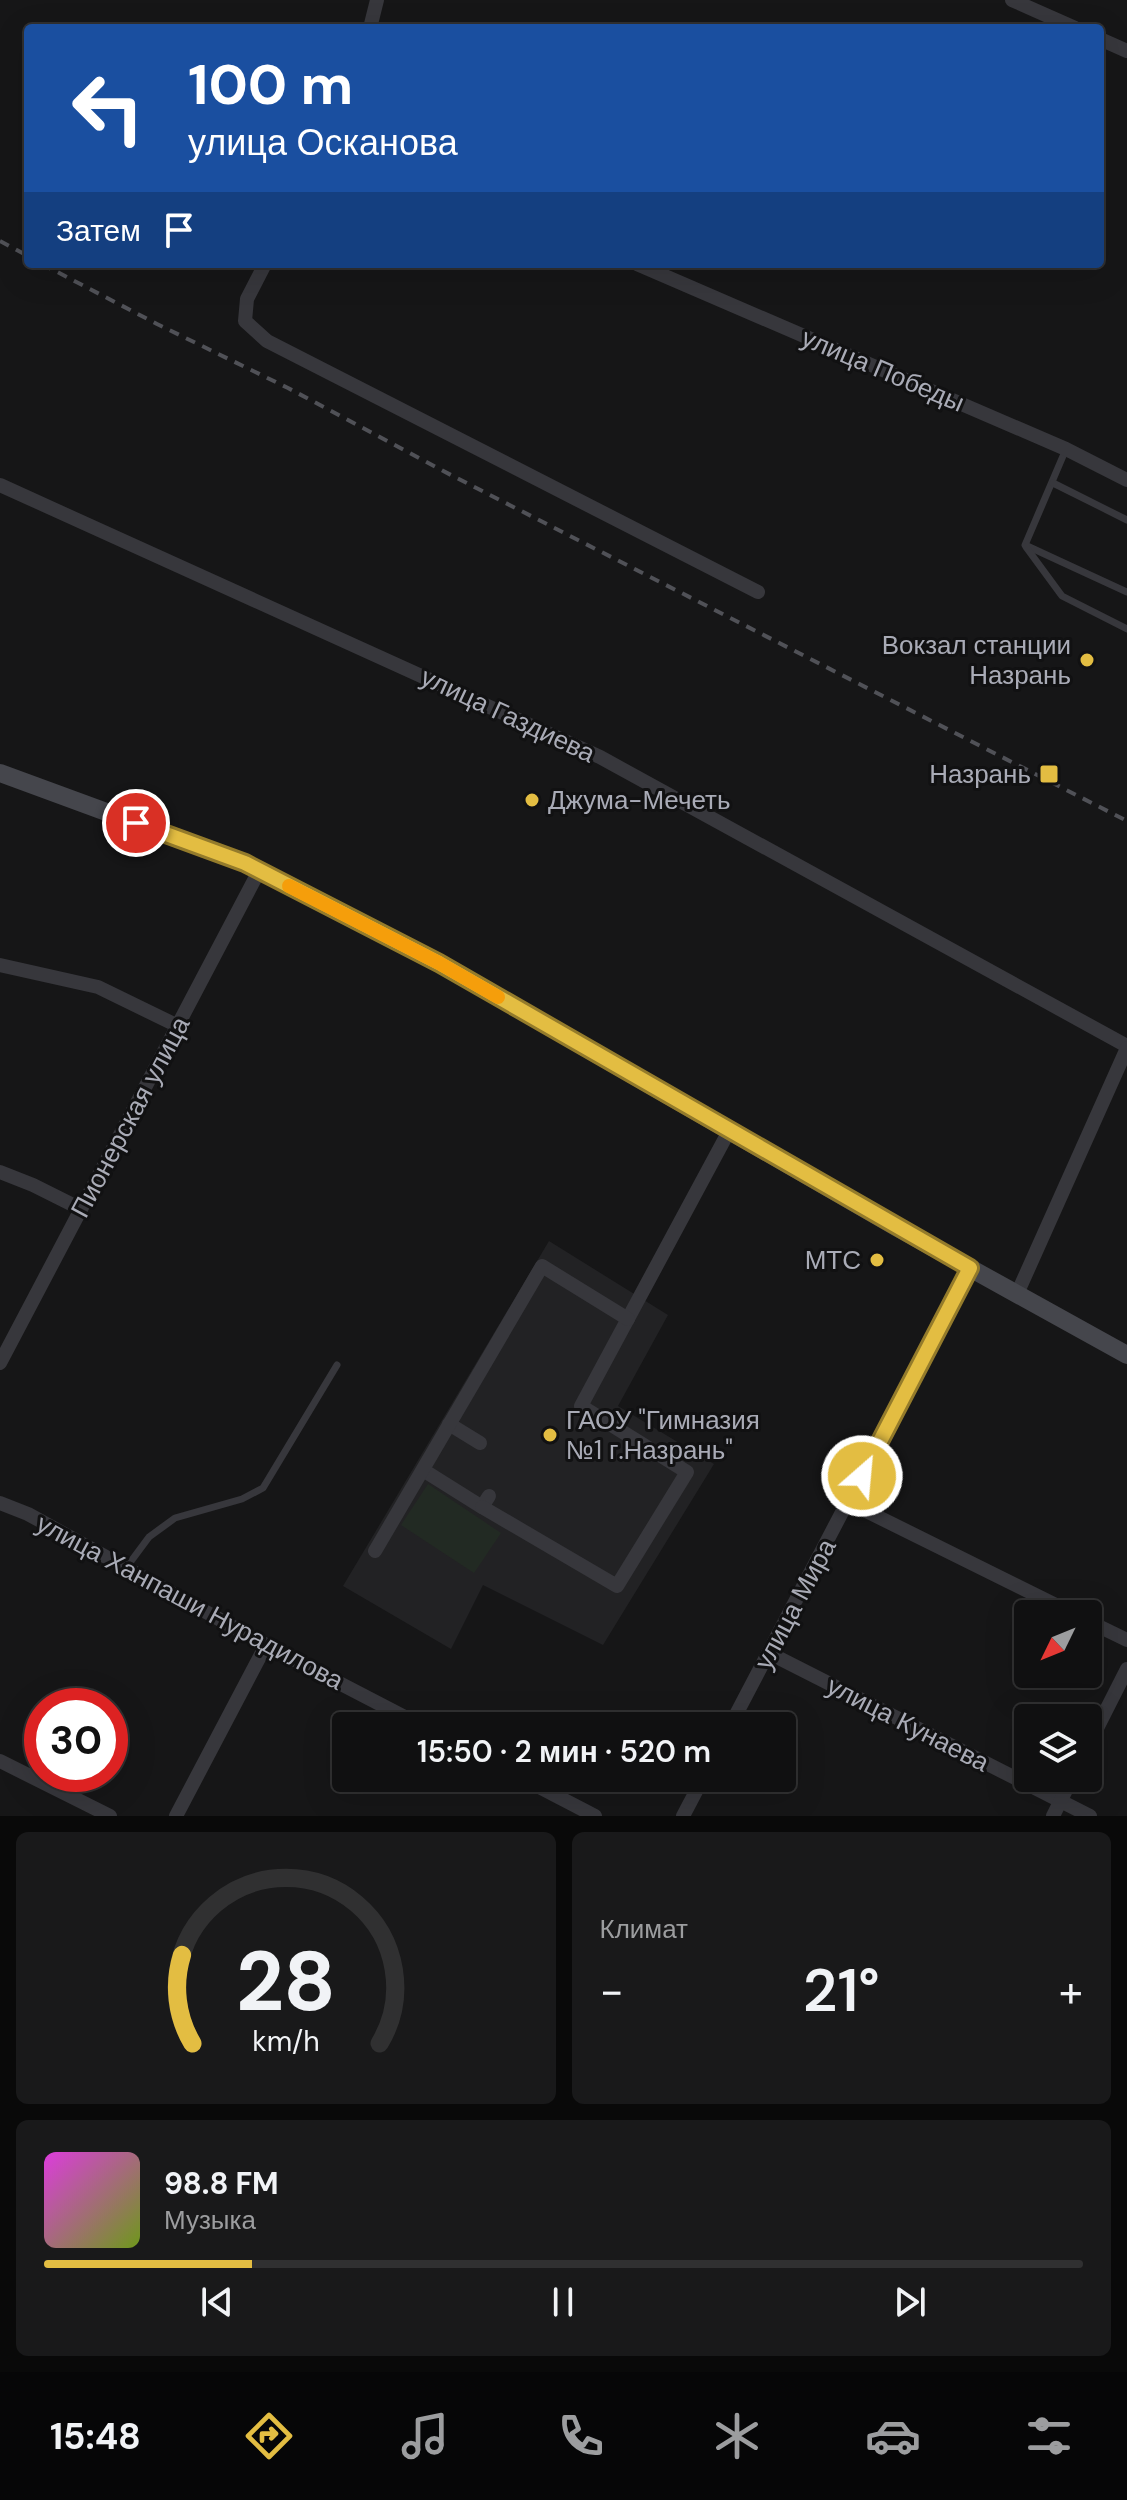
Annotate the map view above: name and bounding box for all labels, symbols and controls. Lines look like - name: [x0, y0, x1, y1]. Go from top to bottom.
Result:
- text: 100 m: [188, 48, 353, 121]
- icon: left: [56, 56, 160, 160]
- text: улица Осканова: [188, 119, 458, 166]
- icon: arrive: [157, 208, 201, 252]
- text: Затем: [56, 211, 141, 250]
- street label: улица Победы: [796, 320, 970, 420]
- place label: Вокзал станции Назрань: [882, 628, 1071, 692]
- marker: Вокзал станции Назрань: [1078, 651, 1096, 669]
- street label: улица Газдиева: [415, 660, 601, 770]
- place label: Назрань: [929, 757, 1031, 791]
- marker: Назрань: [1038, 763, 1060, 785]
- place label: Джума-Мечеть: [548, 783, 731, 817]
- pin: [102, 789, 170, 857]
- marker: Джума-Мечеть: [523, 791, 541, 809]
- icon: arrive: [114, 801, 158, 845]
- street label: Пионерская улица: [63, 1010, 198, 1223]
- place label: МТС: [805, 1243, 861, 1277]
- marker: МТС: [868, 1251, 886, 1269]
- place label: ГАОУ "Гимназия №1 г.Назрань": [566, 1403, 760, 1467]
- marker: ГАОУ "Гимназия №1 г.Назрань": [541, 1426, 559, 1444]
- position arrow: [820, 1434, 904, 1518]
- street label: улица Ханпаши Нурадилова: [30, 1506, 350, 1698]
- street label: улица Мира: [746, 1532, 844, 1675]
- north arrow: [1014, 1600, 1102, 1688]
- map controls: [1014, 1600, 1102, 1792]
- street label: улица Кунаева: [821, 1668, 995, 1780]
- speed limit sign: 30: [24, 1688, 128, 1792]
- button: layers: [1014, 1704, 1102, 1792]
- text: 15:50 · 2 мин · 520 m: [417, 1732, 711, 1771]
- text: Климат: [600, 1912, 688, 1946]
- text: 28: [236, 1927, 336, 2036]
- text: 21°: [803, 1951, 880, 2030]
- text: −: [600, 1962, 624, 2020]
- text: +: [1059, 1962, 1083, 2020]
- text: km/h: [252, 2023, 320, 2060]
- text: 98.8 FM: [164, 2164, 279, 2203]
- text: Музыка: [164, 2203, 256, 2237]
- icon: previous: [195, 2280, 239, 2324]
- icon: pause: [541, 2280, 585, 2324]
- icon: next: [888, 2280, 932, 2324]
- icon: directions: [241, 2408, 297, 2464]
- icon: music: [397, 2408, 453, 2464]
- icon: phone: [553, 2408, 609, 2464]
- icon: climate: [709, 2408, 765, 2464]
- icon: car: [865, 2408, 921, 2464]
- icon: filters: [1021, 2408, 1077, 2464]
- text: 15:48: [50, 2413, 141, 2460]

